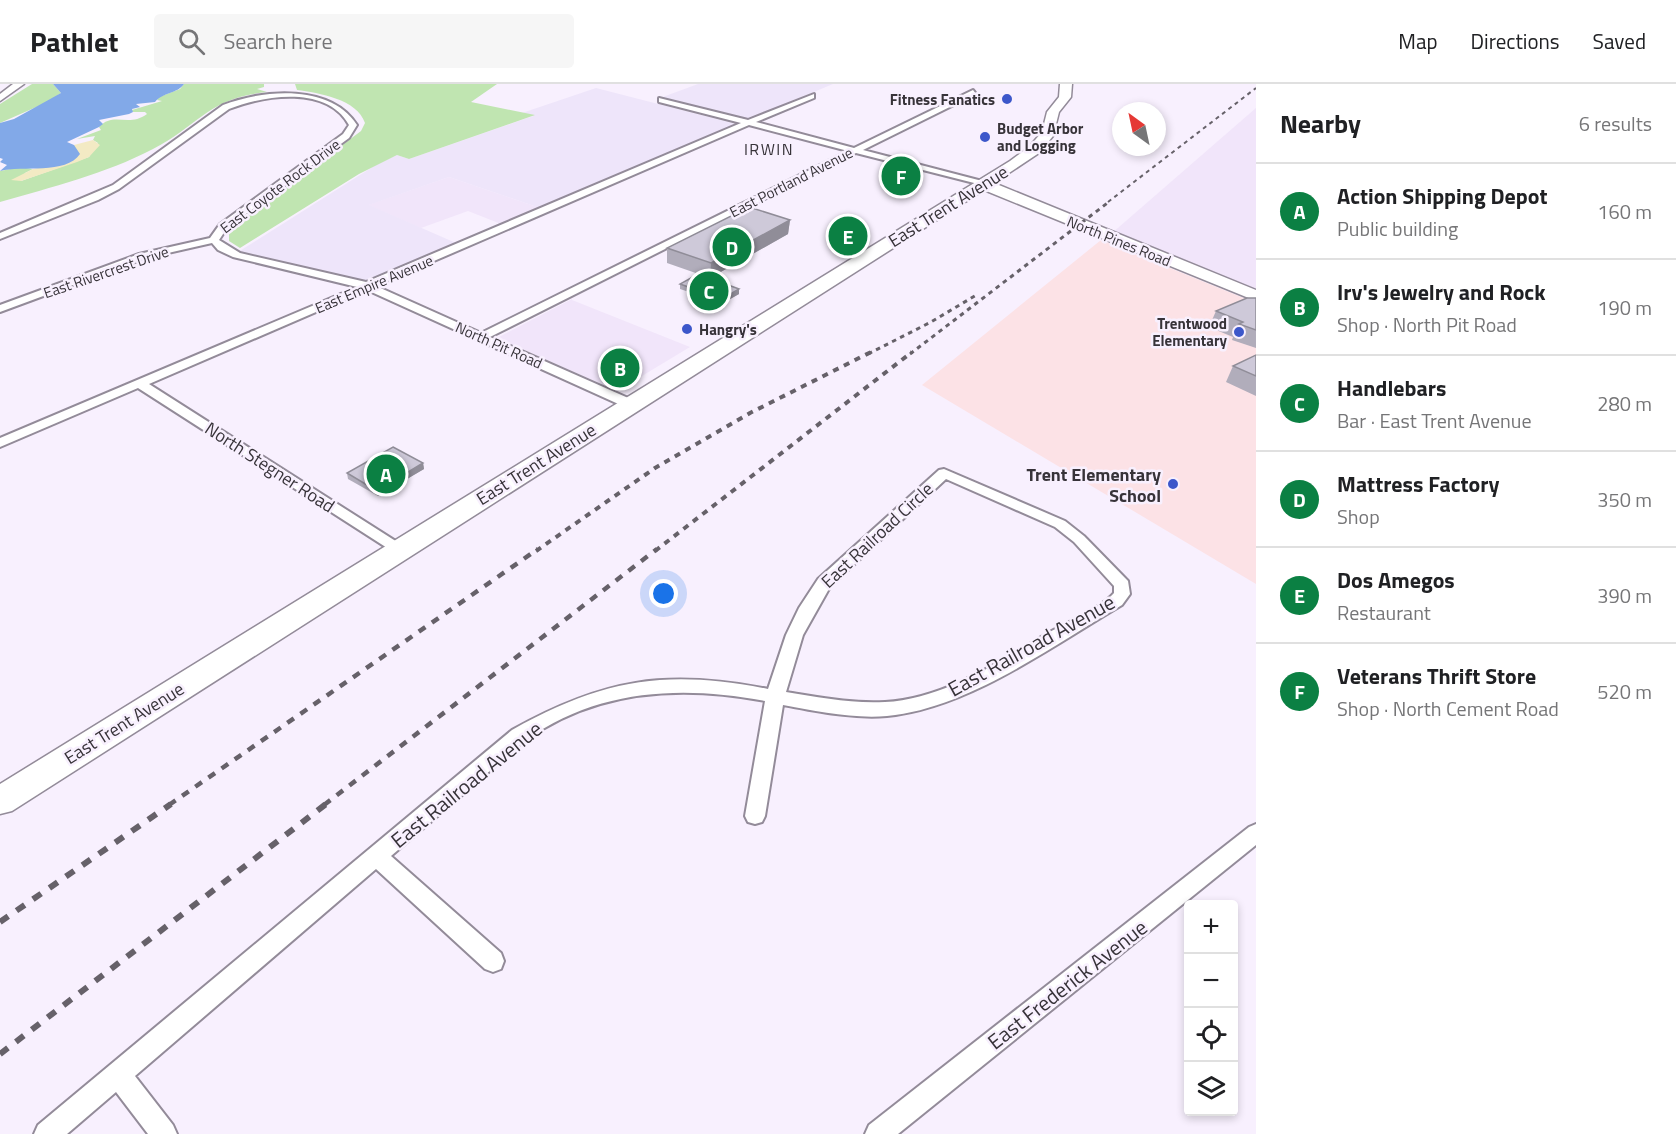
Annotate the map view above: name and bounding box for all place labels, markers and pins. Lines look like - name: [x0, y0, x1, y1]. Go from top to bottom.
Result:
- place label: Fitness Fanatics: [890, 88, 995, 111]
- marker: Fitness Fanatics: [1000, 92, 1014, 106]
- place label: Budget Arbor and Logging: [997, 117, 1084, 157]
- marker: Budget Arbor and Logging: [978, 130, 992, 144]
- pin: F: [882, 154, 920, 199]
- pin: E: [828, 214, 868, 258]
- pin: D: [712, 224, 752, 270]
- pin: C: [690, 268, 728, 314]
- place label: Trentwood Elementary: [1152, 312, 1227, 352]
- place label: Hangry's: [699, 318, 757, 341]
- marker: Hangry's: [680, 322, 694, 336]
- marker: Trentwood Elementary: [1232, 325, 1246, 339]
- pin: B: [600, 346, 640, 390]
- pin: A: [366, 452, 406, 496]
- place label: Trent Elementary School: [1026, 461, 1161, 509]
- marker: Trent Elementary School: [1166, 477, 1180, 491]

